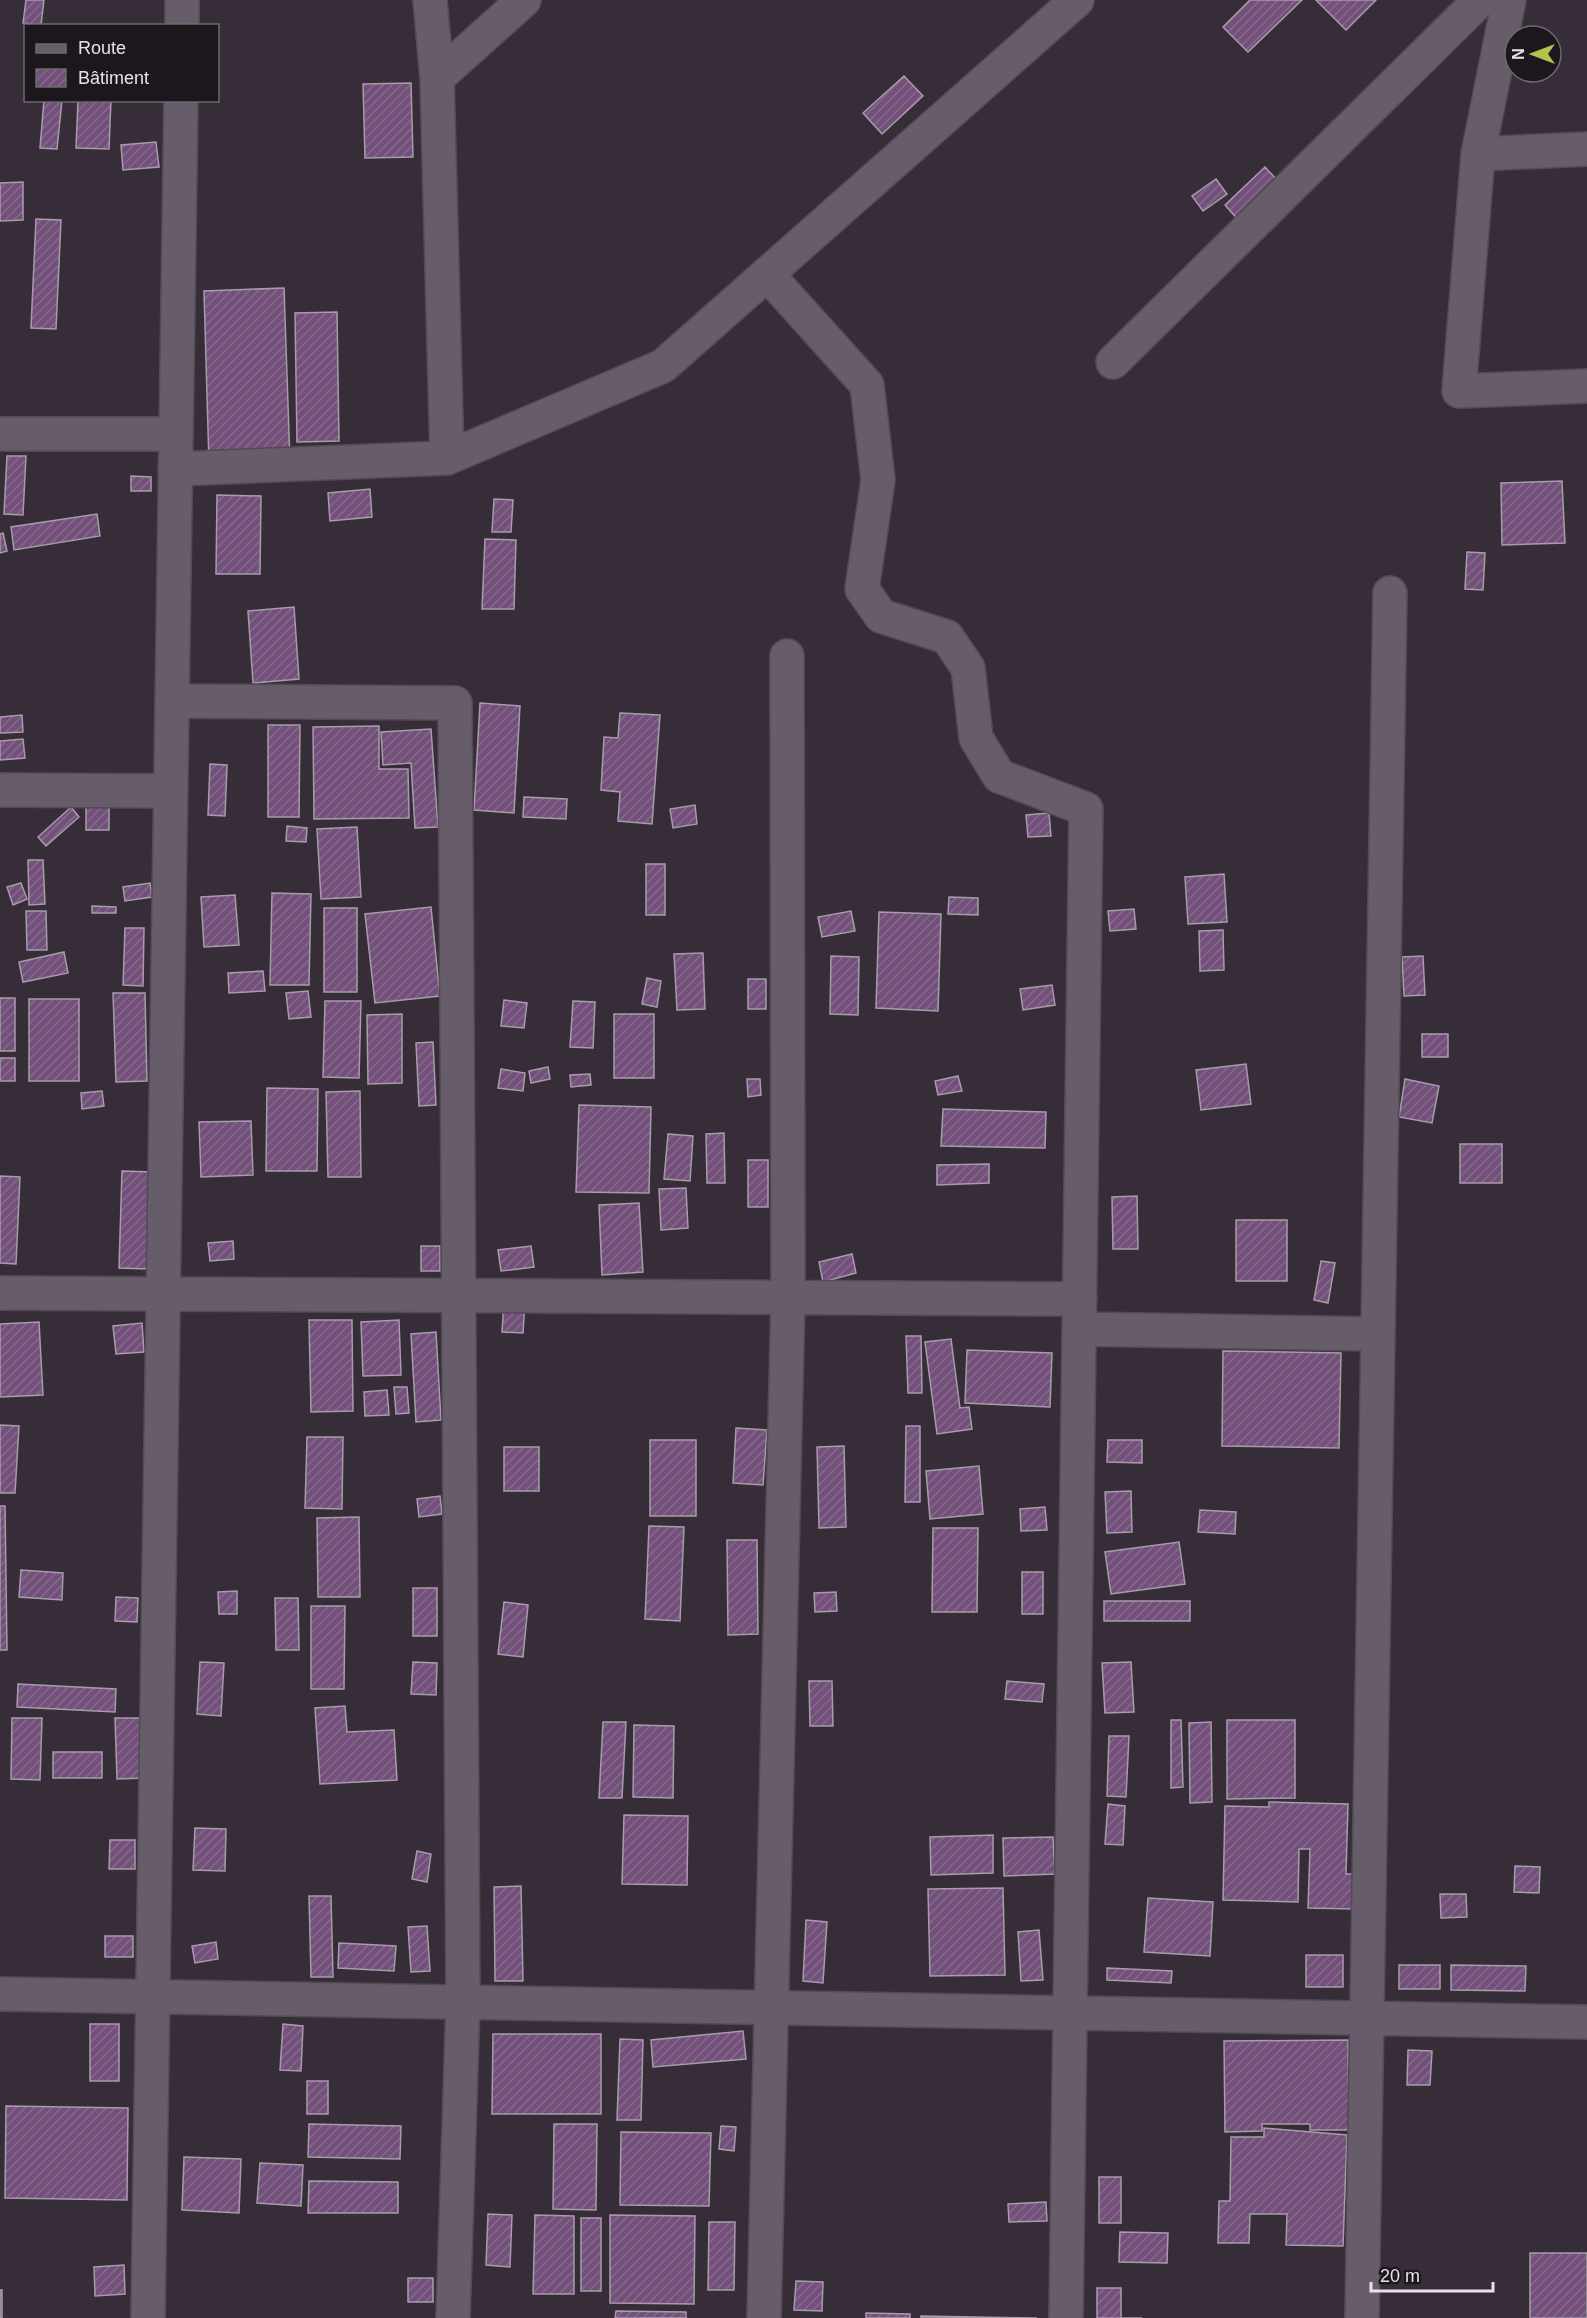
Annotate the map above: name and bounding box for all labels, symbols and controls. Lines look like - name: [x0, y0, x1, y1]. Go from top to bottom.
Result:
- legend: [24, 24, 219, 102]
- north arrow: [1503, 24, 1563, 84]
- text: Route: [78, 38, 126, 58]
- text: N: [1510, 48, 1527, 60]
- text: Bâtiment: [78, 68, 149, 88]
- scale bar: [1371, 2255, 1492, 2293]
- text: 20 m: [1380, 2266, 1420, 2286]

